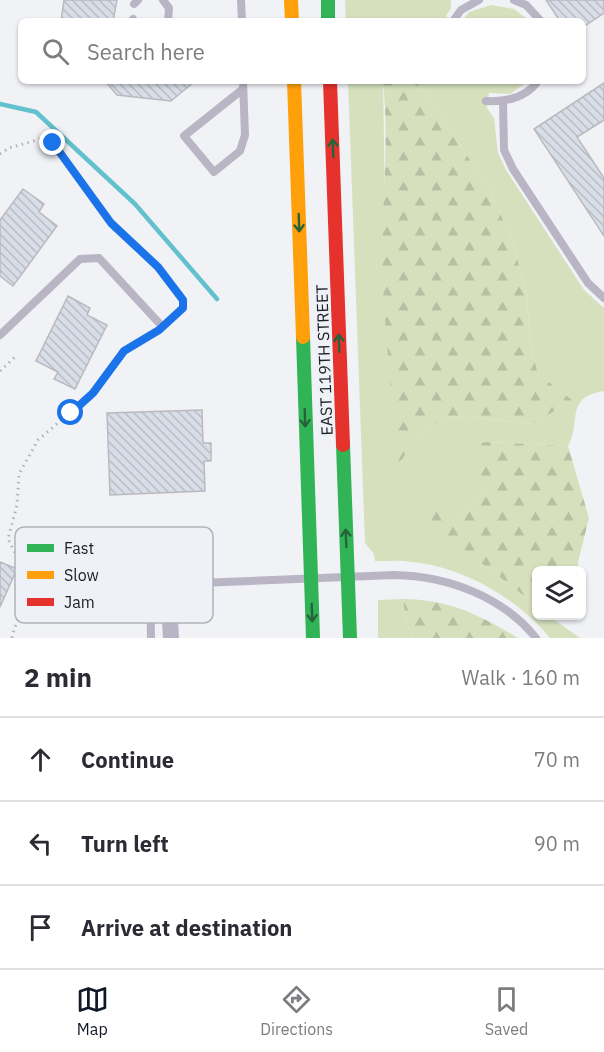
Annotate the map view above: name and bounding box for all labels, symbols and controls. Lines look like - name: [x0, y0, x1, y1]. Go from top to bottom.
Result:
- search box: [18, 18, 586, 84]
- icon: search: [39, 35, 72, 68]
- text: Search here: [87, 37, 205, 66]
- route end: [39, 129, 65, 155]
- one-way arrow: [327, 138, 338, 158]
- one-way arrow: [293, 213, 304, 233]
- street label: EAST 119TH STREET: [311, 284, 337, 436]
- one-way arrow: [334, 333, 345, 353]
- route start: [57, 399, 83, 425]
- one-way arrow: [300, 408, 311, 428]
- legend: [15, 527, 213, 623]
- one-way arrow: [341, 528, 352, 548]
- text: Fast: [64, 538, 94, 558]
- text: Slow: [64, 565, 99, 585]
- map controls: [532, 566, 586, 620]
- button: layers: [532, 566, 586, 620]
- text: Jam: [64, 592, 95, 612]
- one-way arrow: [307, 603, 318, 623]
- text: 2 min: [24, 660, 92, 694]
- text: Walk · 160 m: [462, 664, 580, 691]
- icon: ahead: [24, 743, 57, 776]
- text: Continue: [81, 745, 174, 774]
- text: 70 m: [534, 746, 580, 773]
- icon: left: [24, 827, 57, 860]
- text: Turn left: [81, 829, 169, 858]
- text: 90 m: [534, 830, 580, 857]
- icon: arrive: [24, 911, 57, 944]
- text: Arrive at destination: [81, 913, 292, 942]
- tab: Map: [76, 983, 109, 1039]
- tab: Directions: [260, 983, 333, 1039]
- tab: Saved: [485, 983, 528, 1039]

